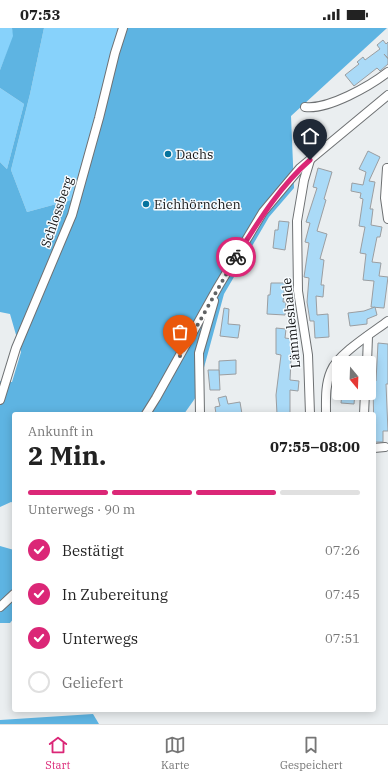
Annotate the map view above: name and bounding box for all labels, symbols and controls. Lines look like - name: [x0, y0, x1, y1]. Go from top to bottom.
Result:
- text: 07:53: [20, 5, 61, 24]
- pin: [293, 119, 327, 160]
- icon: home: [299, 125, 321, 147]
- place label: Dachs: [176, 146, 213, 163]
- marker: Dachs: [163, 149, 173, 159]
- street label: Schlossberg: [37, 174, 77, 250]
- place label: Eichhörnchen: [154, 196, 241, 213]
- marker: Eichhörnchen: [141, 199, 151, 209]
- courier: [216, 237, 256, 277]
- icon: bike: [225, 246, 247, 268]
- street label: Lämmleshalde: [278, 277, 304, 369]
- pin: [163, 315, 197, 356]
- icon: bag: [169, 321, 191, 343]
- north arrow: [332, 356, 376, 400]
- map controls: [332, 356, 376, 400]
- text: Ankunft in: [28, 423, 94, 440]
- text: 07:55–08:00: [270, 437, 360, 456]
- text: 2 Min.: [28, 438, 106, 472]
- text: Unterwegs · 90 m: [28, 501, 135, 518]
- icon: check: [28, 539, 50, 561]
- text: Bestätigt: [62, 541, 124, 560]
- text: 07:26: [325, 542, 360, 559]
- icon: check: [28, 583, 50, 605]
- text: In Zubereitung: [62, 585, 168, 604]
- text: 07:45: [325, 586, 360, 603]
- icon: check: [28, 627, 50, 649]
- text: Unterwegs: [62, 629, 138, 648]
- text: 07:51: [325, 630, 360, 647]
- text: Geliefert: [62, 673, 123, 692]
- tab: Start: [45, 734, 71, 772]
- tab: Karte: [161, 734, 189, 772]
- tab: Gespeichert: [280, 734, 343, 772]

